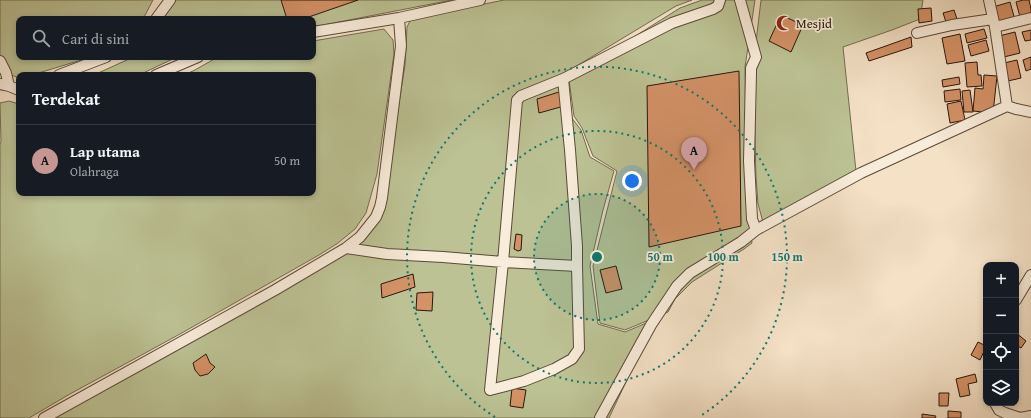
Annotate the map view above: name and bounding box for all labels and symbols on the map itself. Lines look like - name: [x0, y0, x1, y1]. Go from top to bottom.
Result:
- mosque icon: Mesjid: [775, 14, 793, 32]
- place label: Mesjid: [796, 14, 832, 33]
- pin: A: [681, 137, 707, 170]
- your location: [622, 171, 642, 191]
- text: 50 m: [647, 248, 673, 265]
- text: 100 m: [707, 248, 740, 265]
- text: 150 m: [771, 248, 804, 265]
- centre of rings: [590, 250, 604, 264]

